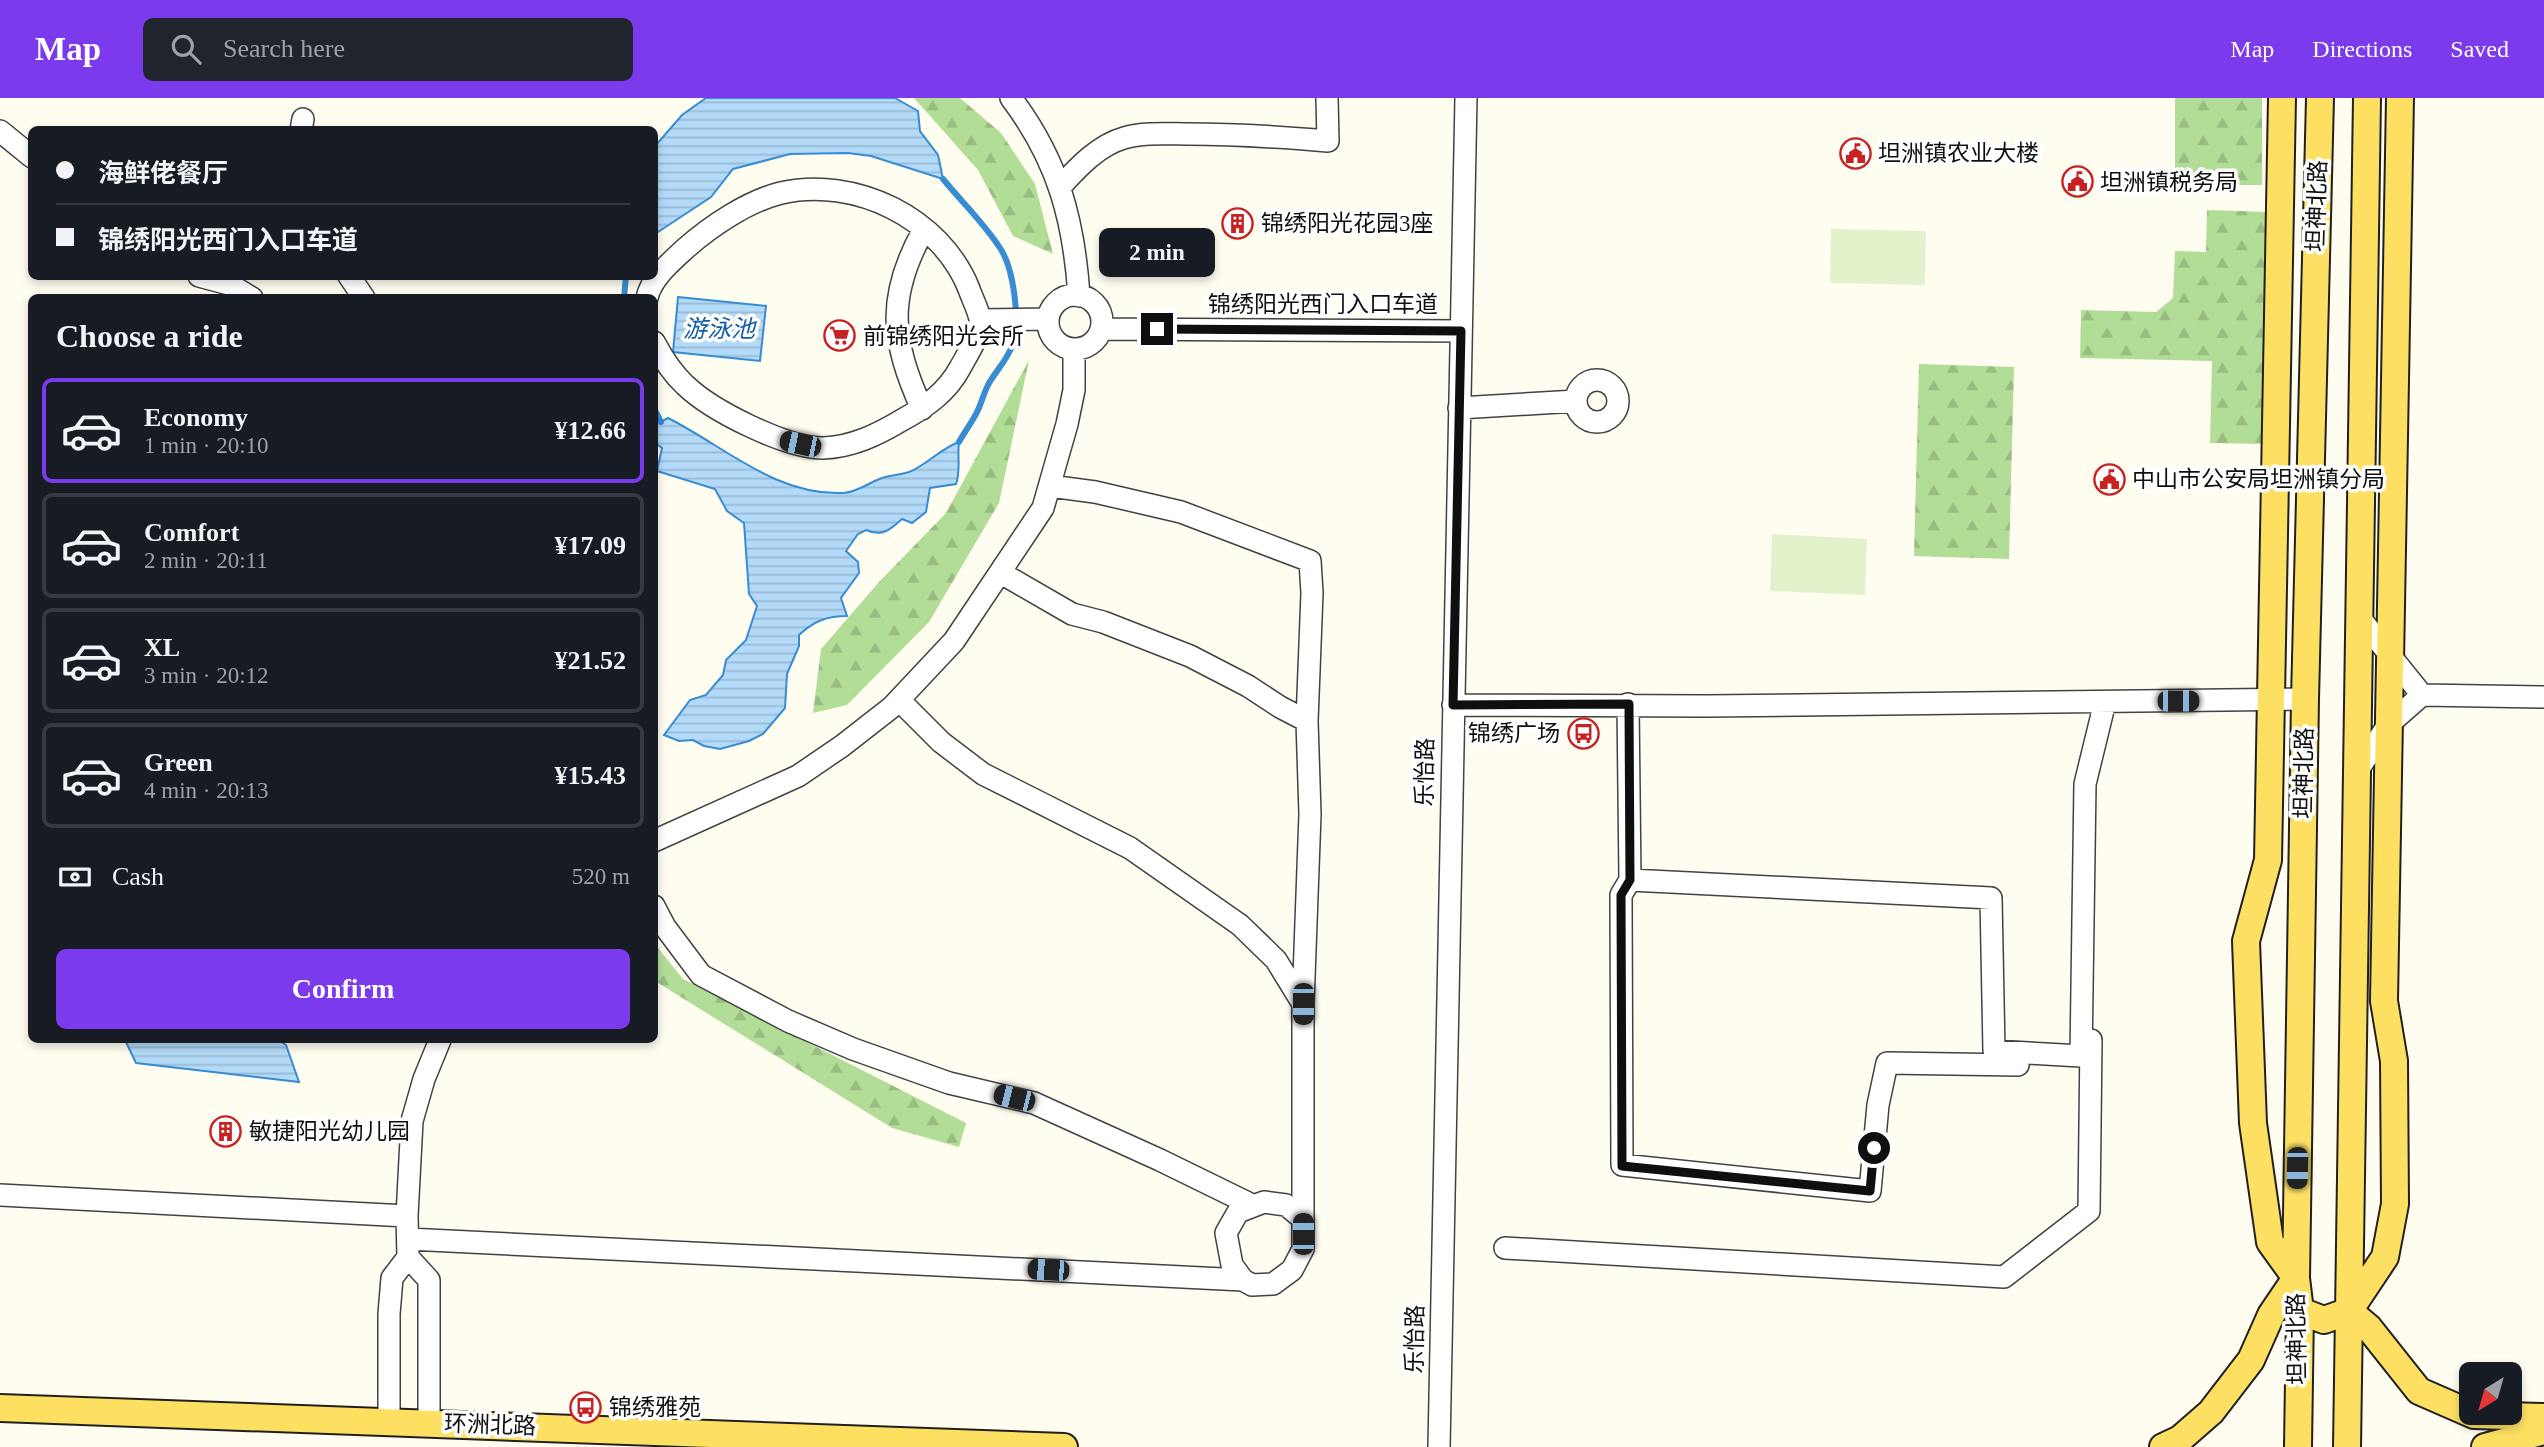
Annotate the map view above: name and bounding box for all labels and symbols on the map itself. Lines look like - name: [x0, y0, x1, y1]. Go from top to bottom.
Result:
- public building icon: 坦洲镇农业大楼: [1838, 136, 1872, 170]
- place label: 坦洲镇农业大楼: [1878, 141, 2039, 166]
- street label: 坦神北路: [2303, 160, 2331, 252]
- public building icon: 坦洲镇税务局: [2060, 165, 2094, 199]
- place label: 坦洲镇税务局: [2100, 170, 2238, 195]
- building icon: 锦绣阳光花园3座: [1221, 206, 1255, 240]
- place label: 锦绣阳光花园3座: [1261, 211, 1434, 236]
- callout: 2 min: [1099, 228, 1215, 276]
- street label: 锦绣阳光西门入口车道: [1208, 292, 1438, 317]
- route end: [1141, 313, 1173, 345]
- water label: 游泳池: [683, 316, 757, 342]
- supermarket icon: 前锦绣阳光会所: [823, 319, 857, 353]
- place label: 前锦绣阳光会所: [863, 324, 1024, 349]
- car: [778, 429, 823, 459]
- public building icon: 中山市公安局坦洲镇分局: [2092, 462, 2126, 496]
- place label: 中山市公安局坦洲镇分局: [2132, 467, 2385, 492]
- car: [2158, 691, 2200, 712]
- bus stop icon: 锦绣广场: [1566, 716, 1600, 750]
- place label: 锦绣广场: [1468, 721, 1560, 746]
- street label: 坦神北路: [2291, 727, 2317, 819]
- street label: 乐怡路: [1412, 737, 1438, 807]
- car: [1293, 983, 1314, 1025]
- car: [992, 1083, 1037, 1113]
- building icon: 敏捷阳光幼儿园: [209, 1114, 243, 1148]
- place label: 敏捷阳光幼儿园: [249, 1119, 410, 1144]
- route start: [1858, 1132, 1890, 1164]
- car: [2287, 1147, 2308, 1189]
- car: [1293, 1213, 1314, 1255]
- car: [1027, 1258, 1070, 1282]
- street label: 坦神北路: [2284, 1293, 2310, 1385]
- street label: 乐怡路: [1402, 1304, 1428, 1374]
- north arrow: [2459, 1362, 2522, 1424]
- bus stop icon: 锦绣雅苑: [569, 1390, 603, 1424]
- place label: 锦绣雅苑: [609, 1395, 701, 1420]
- street label: 环洲北路: [444, 1411, 536, 1439]

